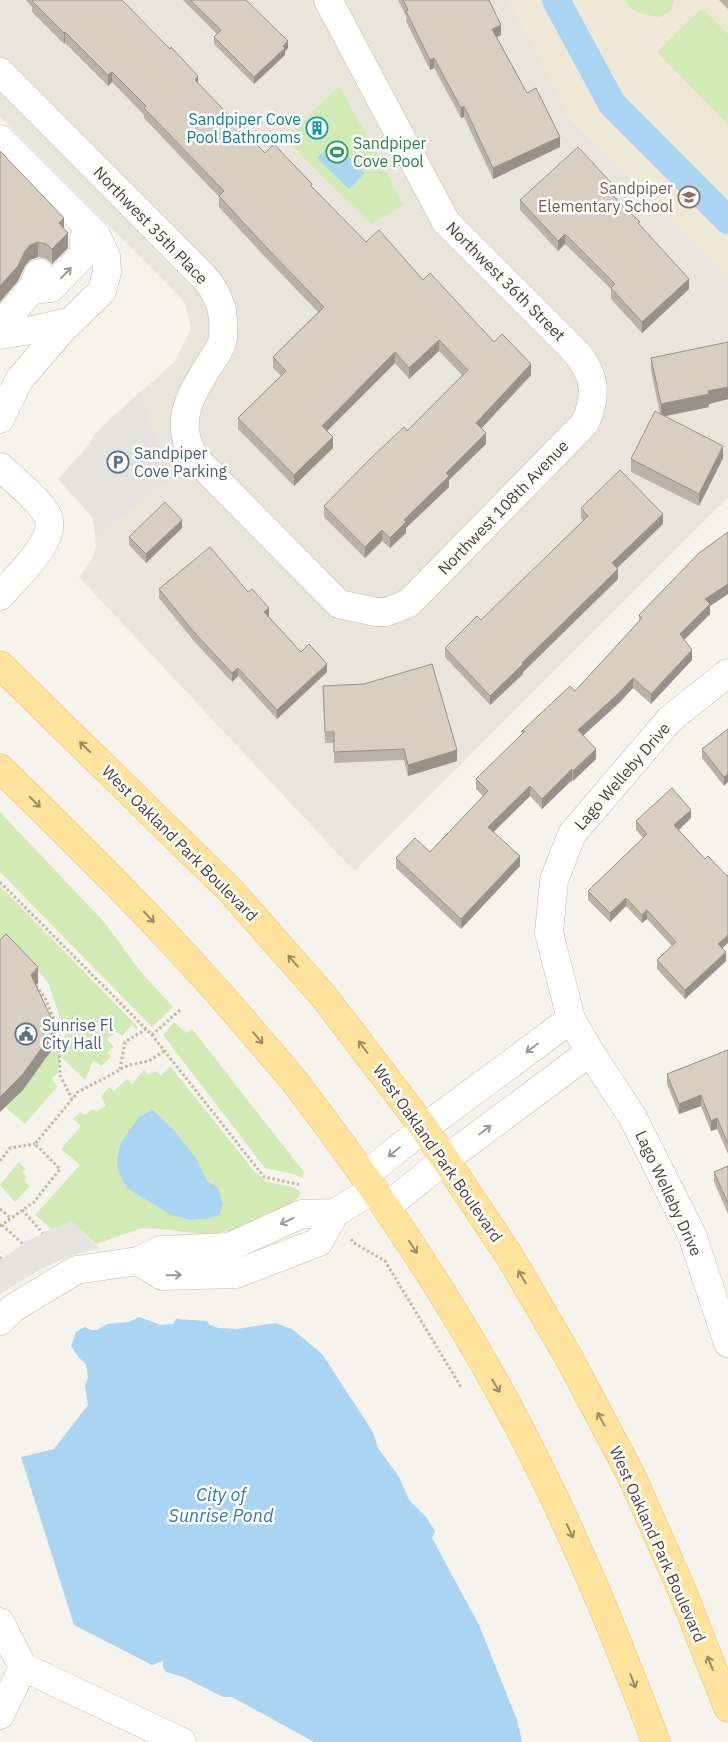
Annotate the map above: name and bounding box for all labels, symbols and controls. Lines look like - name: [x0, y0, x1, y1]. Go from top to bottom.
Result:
- place label: Sandpiper Cove Pool Bathrooms: [186, 109, 301, 147]
- building icon: Sandpiper Cove Pool Bathrooms: [305, 116, 329, 140]
- place label: Sandpiper Cove Pool: [353, 133, 427, 171]
- sports icon: Sandpiper Cove Pool: [325, 140, 349, 164]
- street label: Northwest 35th Place: [90, 162, 212, 288]
- place label: Sandpiper Elementary School: [538, 178, 673, 216]
- school or university icon: Sandpiper Elementary School: [677, 185, 701, 209]
- street label: Northwest 36th Street: [442, 217, 570, 345]
- one-way arrow: [59, 267, 71, 279]
- street label: Northwest 108th Avenue: [433, 435, 573, 579]
- place label: Sandpiper Cove Parking: [134, 443, 228, 481]
- parking icon: Sandpiper Cove Parking: [106, 450, 130, 474]
- street label: Lago Welleby Drive: [570, 718, 674, 834]
- one-way arrow: [80, 742, 92, 754]
- street label: West Oakland Park Boulevard: [98, 761, 262, 925]
- one-way arrow: [28, 796, 41, 808]
- one-way arrow: [143, 911, 155, 923]
- one-way arrow: [287, 954, 298, 967]
- place label: Sunrise Fl City Hall: [42, 1015, 113, 1053]
- public building icon: Sunrise Fl City Hall: [14, 1022, 38, 1046]
- one-way arrow: [252, 1031, 263, 1044]
- one-way arrow: [357, 1041, 368, 1054]
- one-way arrow: [525, 1043, 539, 1053]
- street label: West Oakland Park Boulevard: [369, 1060, 507, 1246]
- one-way arrow: [478, 1125, 492, 1135]
- street label: Lago Welleby Drive: [631, 1127, 707, 1259]
- one-way arrow: [388, 1146, 401, 1157]
- one-way arrow: [280, 1216, 295, 1226]
- one-way arrow: [408, 1240, 418, 1254]
- one-way arrow: [517, 1270, 526, 1285]
- one-way arrow: [165, 1271, 181, 1280]
- one-way arrow: [492, 1379, 502, 1393]
- one-way arrow: [596, 1412, 605, 1427]
- street label: West Oakland Park Boulevard: [606, 1443, 710, 1645]
- water label: City of Sunrise Pond: [169, 1483, 274, 1527]
- one-way arrow: [566, 1523, 575, 1538]
- one-way arrow: [705, 1655, 714, 1671]
- one-way arrow: [629, 1673, 638, 1688]

